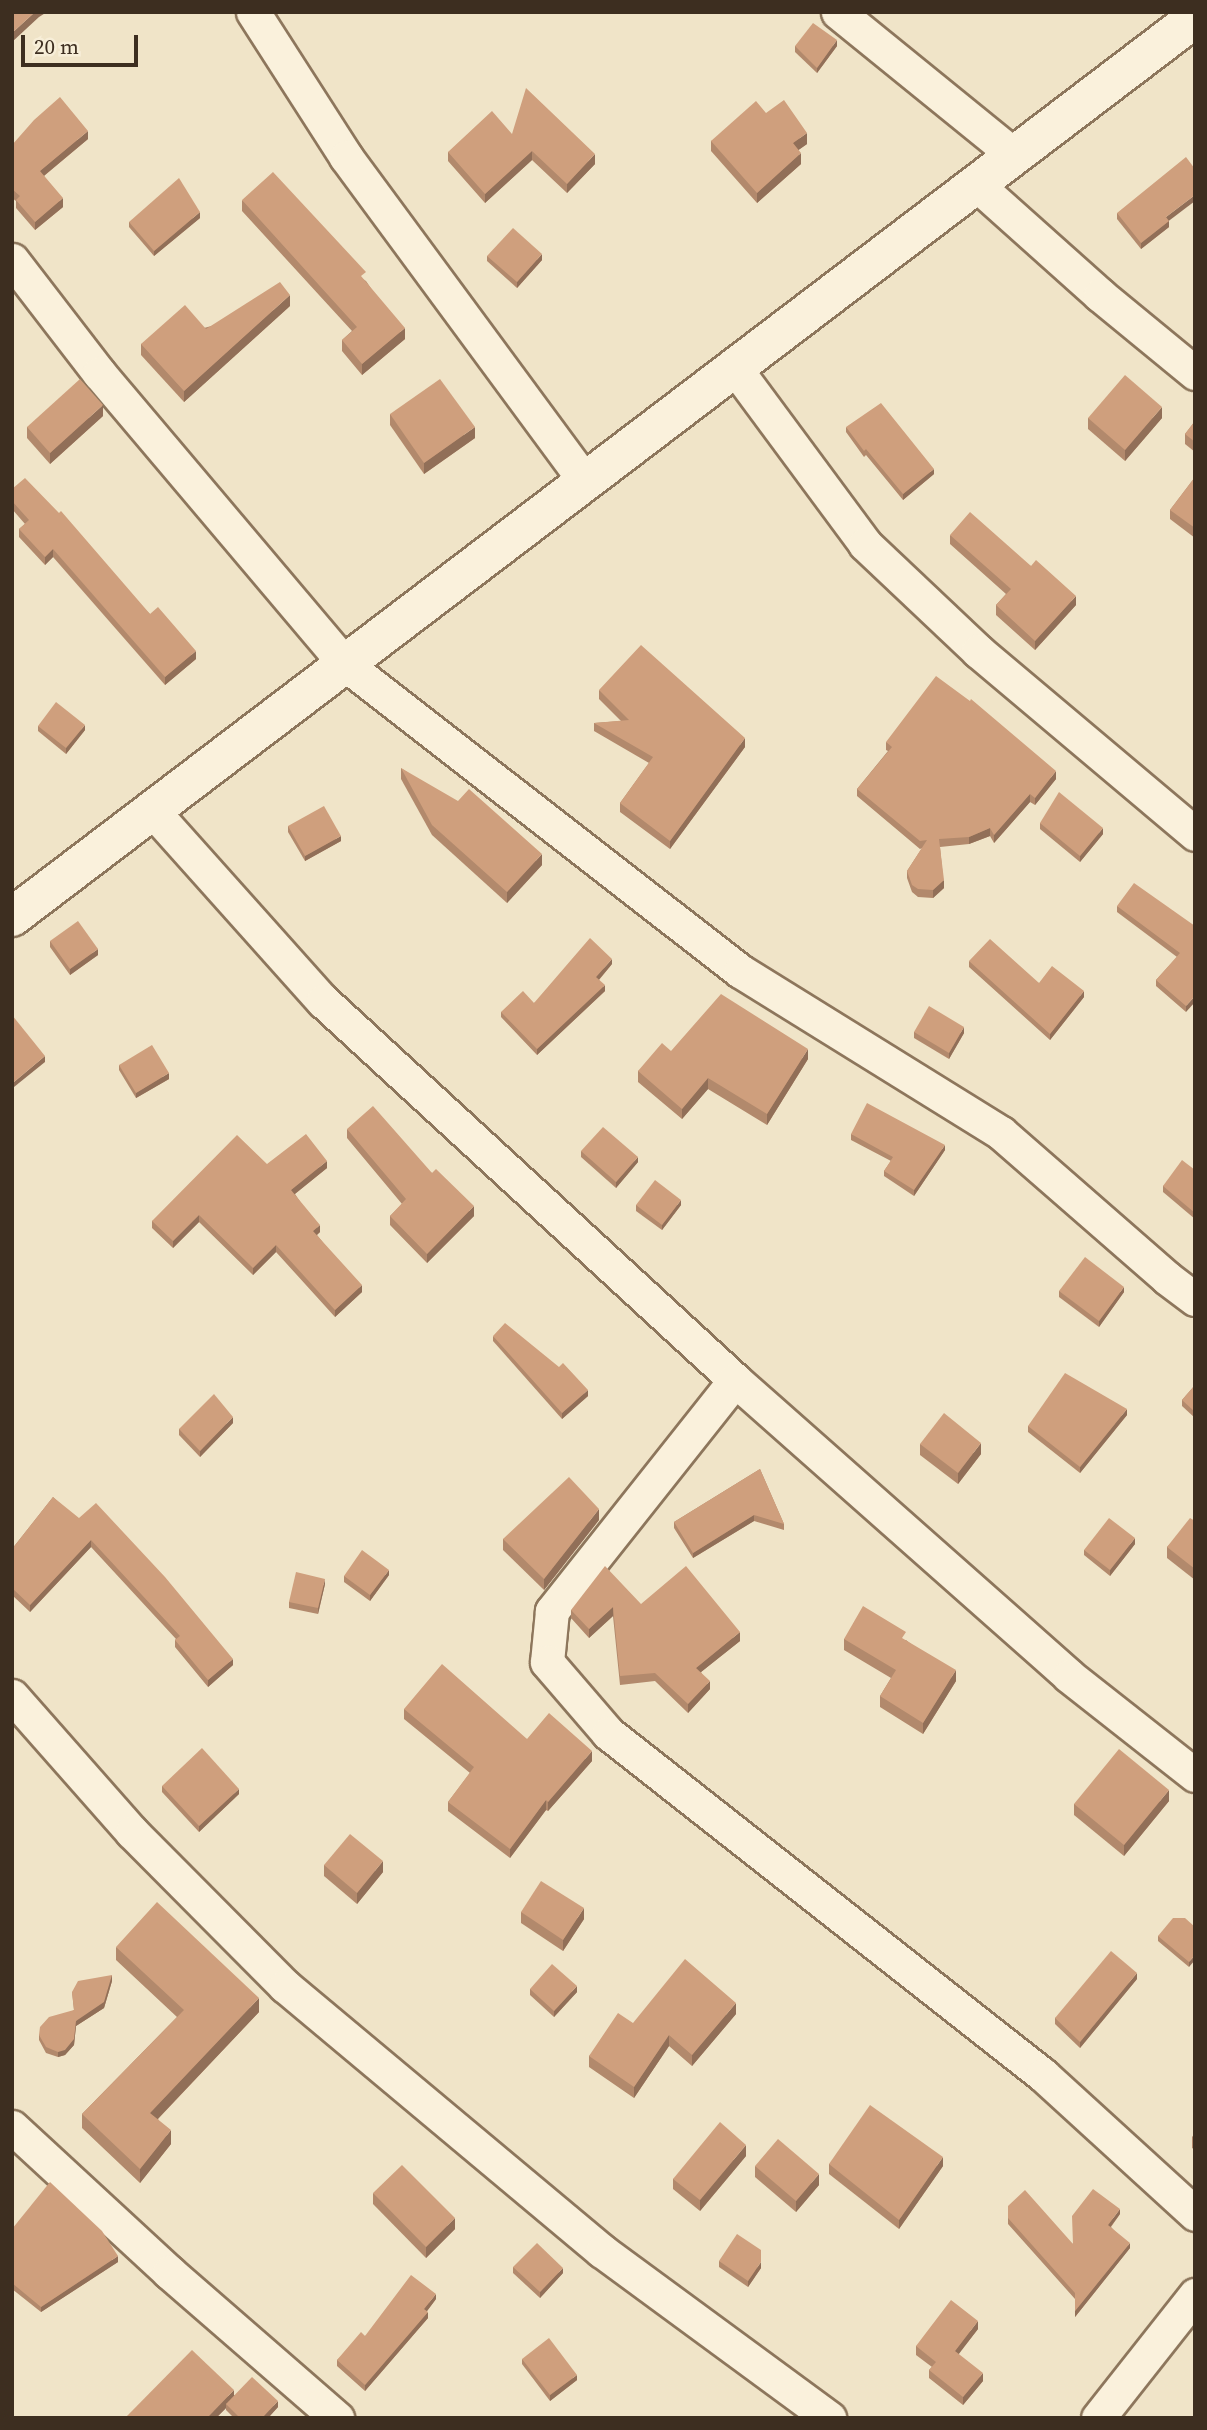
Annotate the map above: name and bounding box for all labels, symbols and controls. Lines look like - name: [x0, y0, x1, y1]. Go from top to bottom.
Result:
- scale bar: [24, 21, 142, 65]
- text: 20 m: [34, 32, 79, 61]

